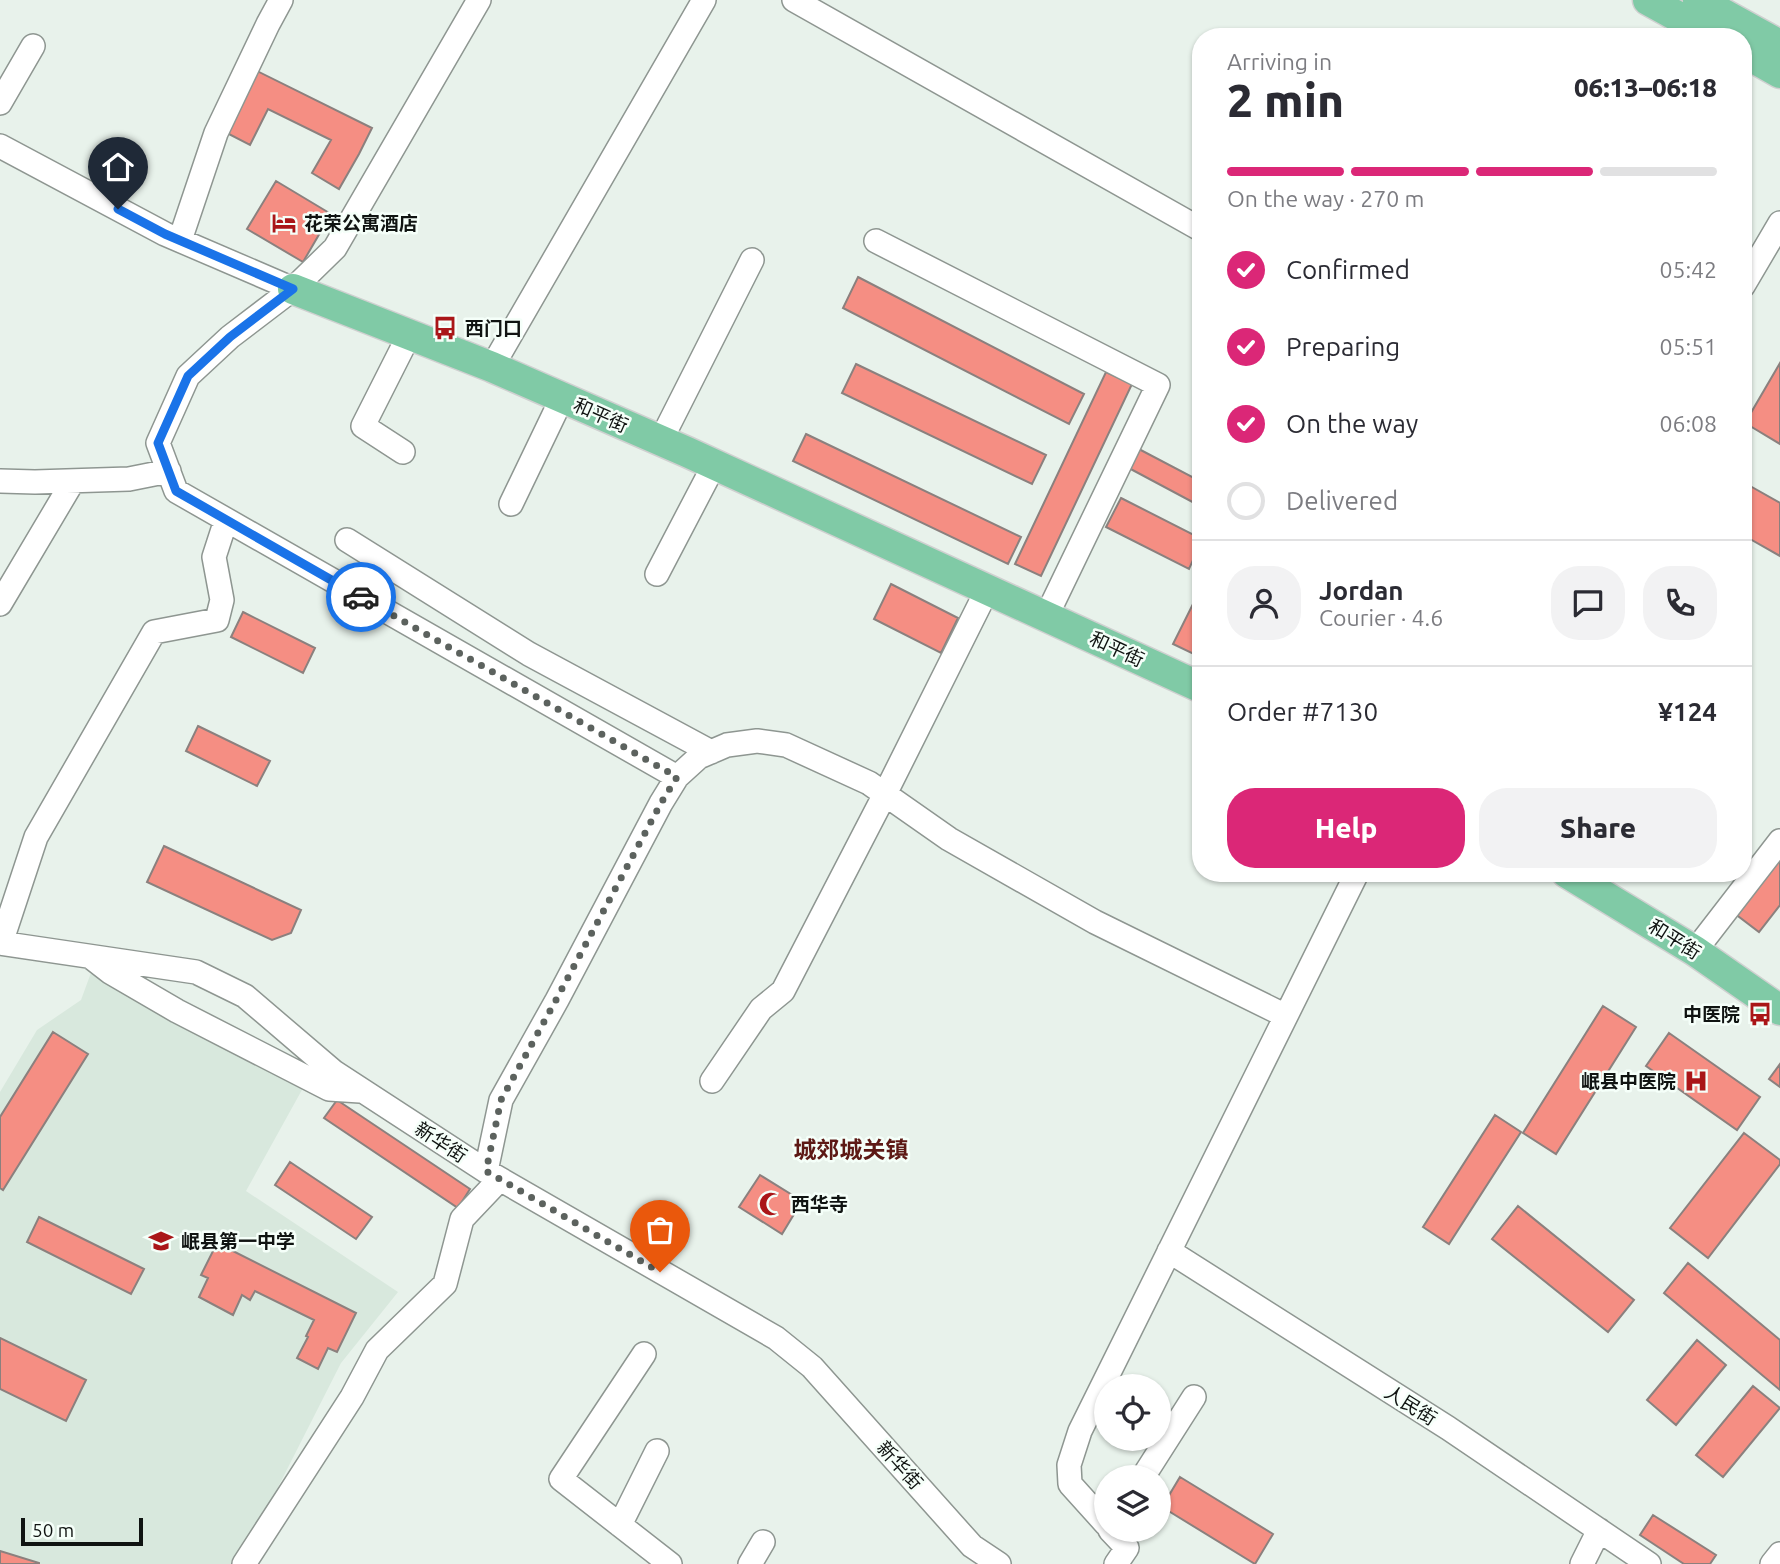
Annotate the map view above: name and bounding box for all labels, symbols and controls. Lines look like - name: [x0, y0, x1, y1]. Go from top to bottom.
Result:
- text: Arriving in: [1227, 49, 1332, 74]
- text: 06:13–06:18: [1574, 73, 1717, 102]
- text: 2 min: [1227, 74, 1344, 126]
- pin: [88, 137, 148, 209]
- icon: home: [99, 148, 137, 186]
- text: On the way · 270 m: [1227, 186, 1424, 211]
- hotel icon: 花荣公寓酒店: [270, 209, 298, 237]
- place label: 花荣公寓酒店: [304, 212, 418, 234]
- icon: check: [1227, 251, 1265, 289]
- text: Confirmed: [1286, 255, 1410, 284]
- text: 05:42: [1659, 257, 1717, 282]
- bus stop icon: 西门口: [431, 314, 459, 342]
- place label: 西门口: [465, 317, 522, 339]
- icon: check: [1227, 328, 1265, 366]
- text: Preparing: [1286, 332, 1400, 361]
- text: 05:51: [1659, 334, 1717, 359]
- street label: 和平街: [570, 393, 632, 437]
- icon: check: [1227, 405, 1265, 443]
- text: On the way: [1286, 409, 1418, 438]
- text: 06:08: [1659, 411, 1717, 436]
- text: Delivered: [1286, 486, 1398, 515]
- courier: [326, 562, 396, 632]
- button: person: [1227, 566, 1301, 640]
- button: chat: [1551, 566, 1625, 640]
- button: phone: [1643, 566, 1717, 640]
- text: Jordan: [1319, 576, 1404, 605]
- icon: car: [342, 578, 380, 616]
- text: Courier · 4.6: [1319, 605, 1443, 630]
- street label: 和平街: [1087, 627, 1147, 671]
- text: Order #7130: [1227, 697, 1378, 726]
- text: ¥124: [1658, 697, 1717, 726]
- button: Help: [1227, 788, 1465, 868]
- button: Share: [1479, 788, 1717, 868]
- street label: 和平街: [1645, 915, 1705, 963]
- bus stop icon: 中医院: [1746, 1000, 1774, 1028]
- place label: 中医院: [1683, 1003, 1740, 1025]
- hospital icon: 岷县中医院: [1682, 1067, 1710, 1095]
- place label: 岷县中医院: [1581, 1070, 1676, 1092]
- street label: 新华街: [411, 1117, 471, 1167]
- district label: 城郊城关镇: [794, 1137, 909, 1162]
- mosque icon: 西华寺: [757, 1190, 785, 1218]
- place label: 西华寺: [791, 1193, 848, 1215]
- pin: [630, 1200, 690, 1272]
- icon: bag: [641, 1211, 679, 1249]
- school or university icon: 岷县第一中学: [147, 1227, 175, 1255]
- place label: 岷县第一中学: [181, 1230, 295, 1252]
- map controls: [1094, 1374, 1171, 1542]
- button: locate: [1094, 1374, 1171, 1451]
- street label: 人民街: [1381, 1381, 1441, 1429]
- street label: 新华街: [873, 1436, 927, 1494]
- button: layers: [1094, 1465, 1171, 1542]
- scale bar: [21, 1515, 144, 1547]
- text: 50 m: [32, 1519, 74, 1541]

